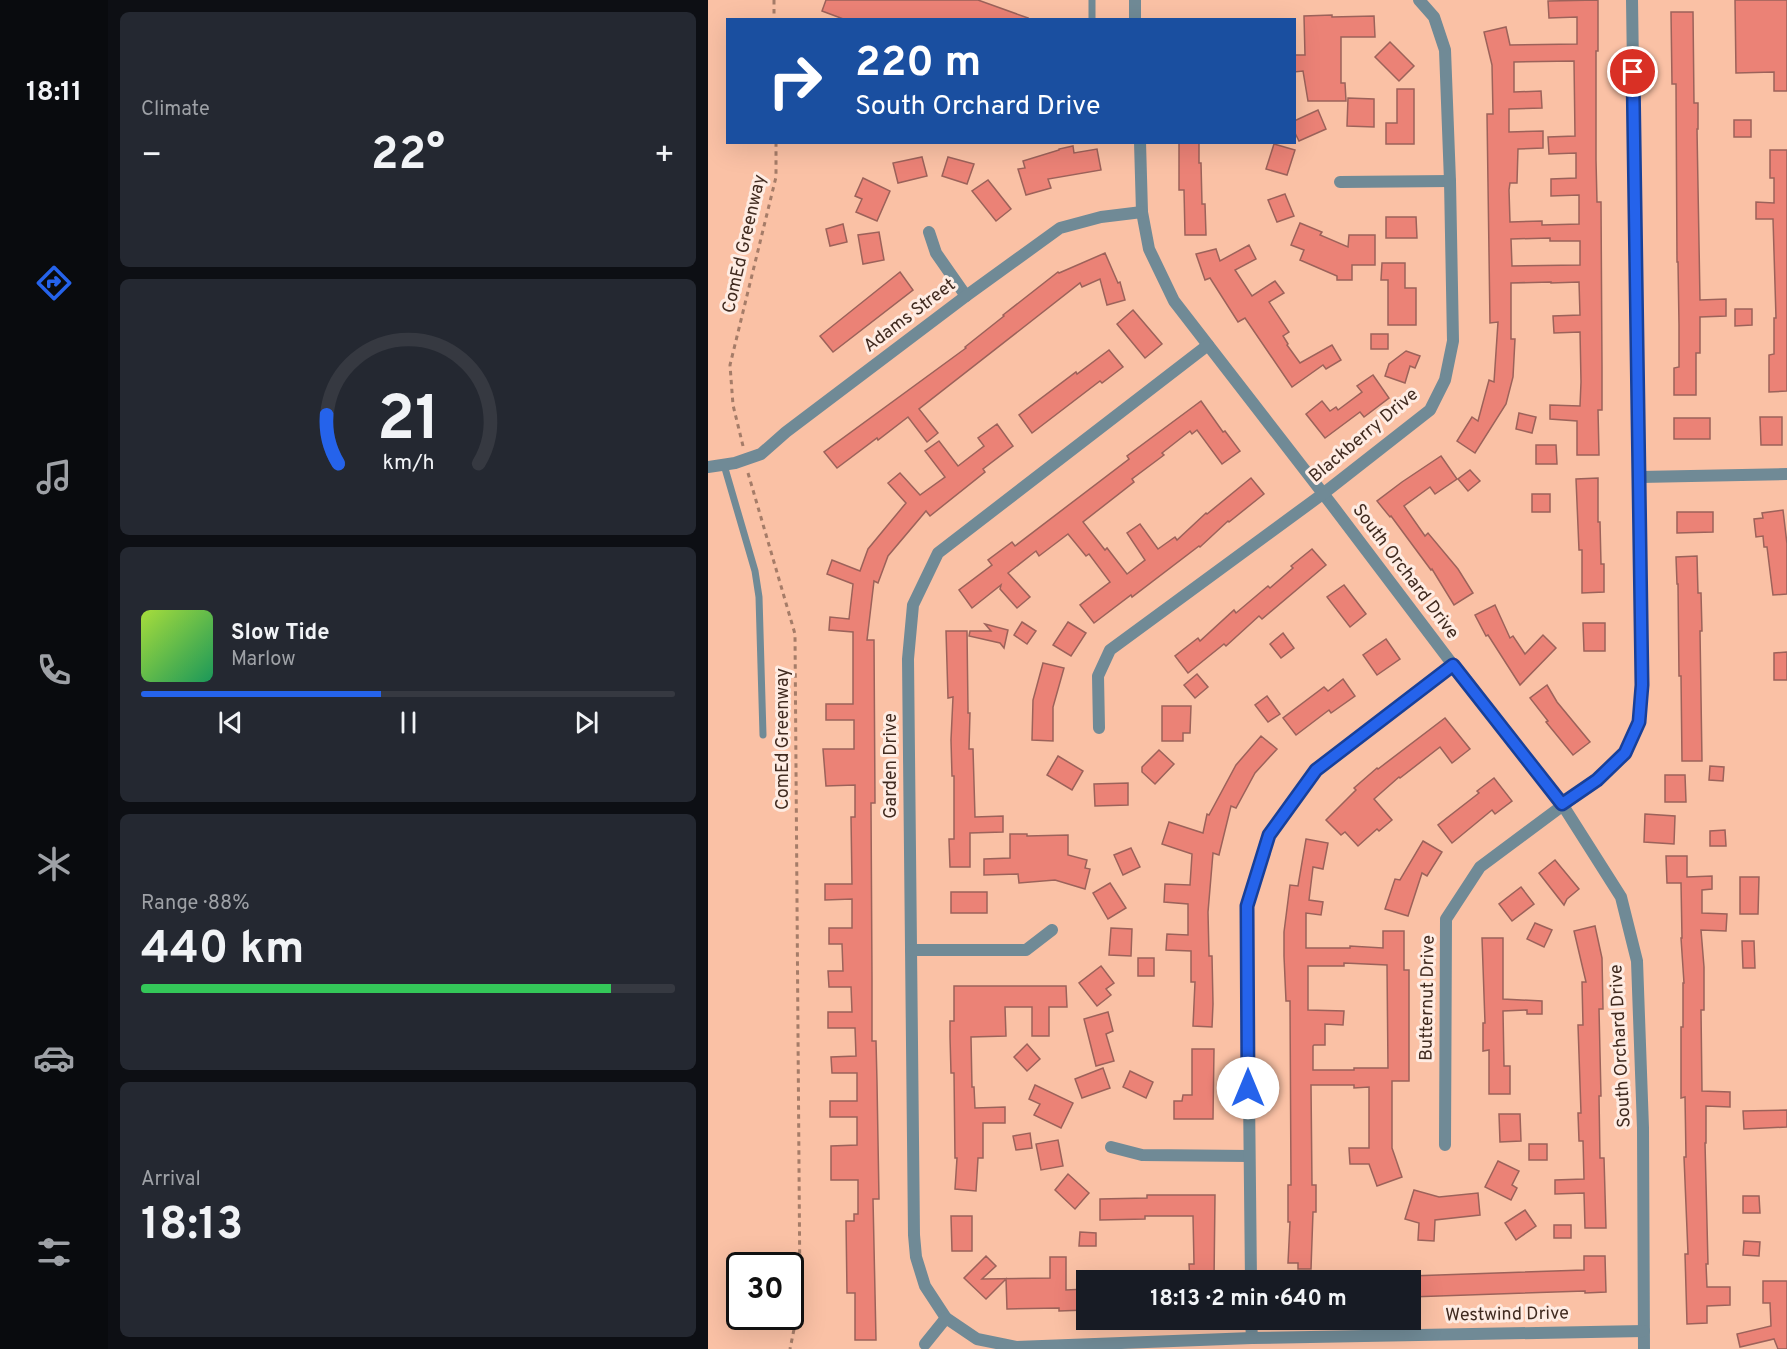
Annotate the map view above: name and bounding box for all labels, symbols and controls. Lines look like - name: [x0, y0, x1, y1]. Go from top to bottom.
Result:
- text: 220 m: [855, 38, 981, 91]
- icon: right: [756, 42, 834, 120]
- pin: [1607, 46, 1658, 97]
- icon: arrive: [1616, 55, 1649, 88]
- text: 18:11: [26, 76, 82, 110]
- text: South Orchard Drive: [855, 90, 1101, 124]
- text: Climate: [141, 97, 210, 123]
- text: 22°: [371, 128, 445, 185]
- text: −: [141, 136, 162, 178]
- text: +: [654, 136, 675, 178]
- street label: ComEd Greenway: [718, 172, 772, 316]
- icon: directions: [33, 262, 75, 304]
- street label: Adams Street: [859, 274, 961, 358]
- text: 21: [376, 383, 440, 462]
- street label: Blackberry Drive: [1305, 384, 1423, 488]
- text: km/h: [382, 451, 434, 478]
- icon: music: [33, 456, 75, 498]
- street label: South Orchard Drive: [1347, 500, 1463, 644]
- text: Slow Tide: [231, 620, 330, 647]
- text: Marlow: [231, 647, 295, 673]
- icon: phone: [33, 649, 75, 691]
- street label: ComEd Greenway: [772, 668, 795, 810]
- icon: previous: [214, 706, 247, 739]
- icon: pause: [392, 706, 425, 739]
- icon: next: [570, 706, 603, 739]
- street label: Garden Drive: [880, 713, 903, 819]
- icon: climate: [33, 843, 75, 885]
- text: Range · 88%: [141, 891, 250, 917]
- text: 440 km: [141, 922, 304, 979]
- street label: Butternut Drive: [1415, 935, 1441, 1061]
- street label: South Orchard Drive: [1605, 964, 1637, 1128]
- icon: car: [33, 1037, 75, 1079]
- position arrow: [1216, 1056, 1280, 1120]
- text: Arrival: [141, 1167, 201, 1193]
- text: 18:13: [141, 1198, 243, 1255]
- icon: filters: [33, 1231, 75, 1273]
- speed limit sign: 30: [726, 1252, 804, 1330]
- text: 18:13 · 2 min · 640 m: [1150, 1286, 1347, 1313]
- street label: Westwind Drive: [1445, 1302, 1569, 1328]

